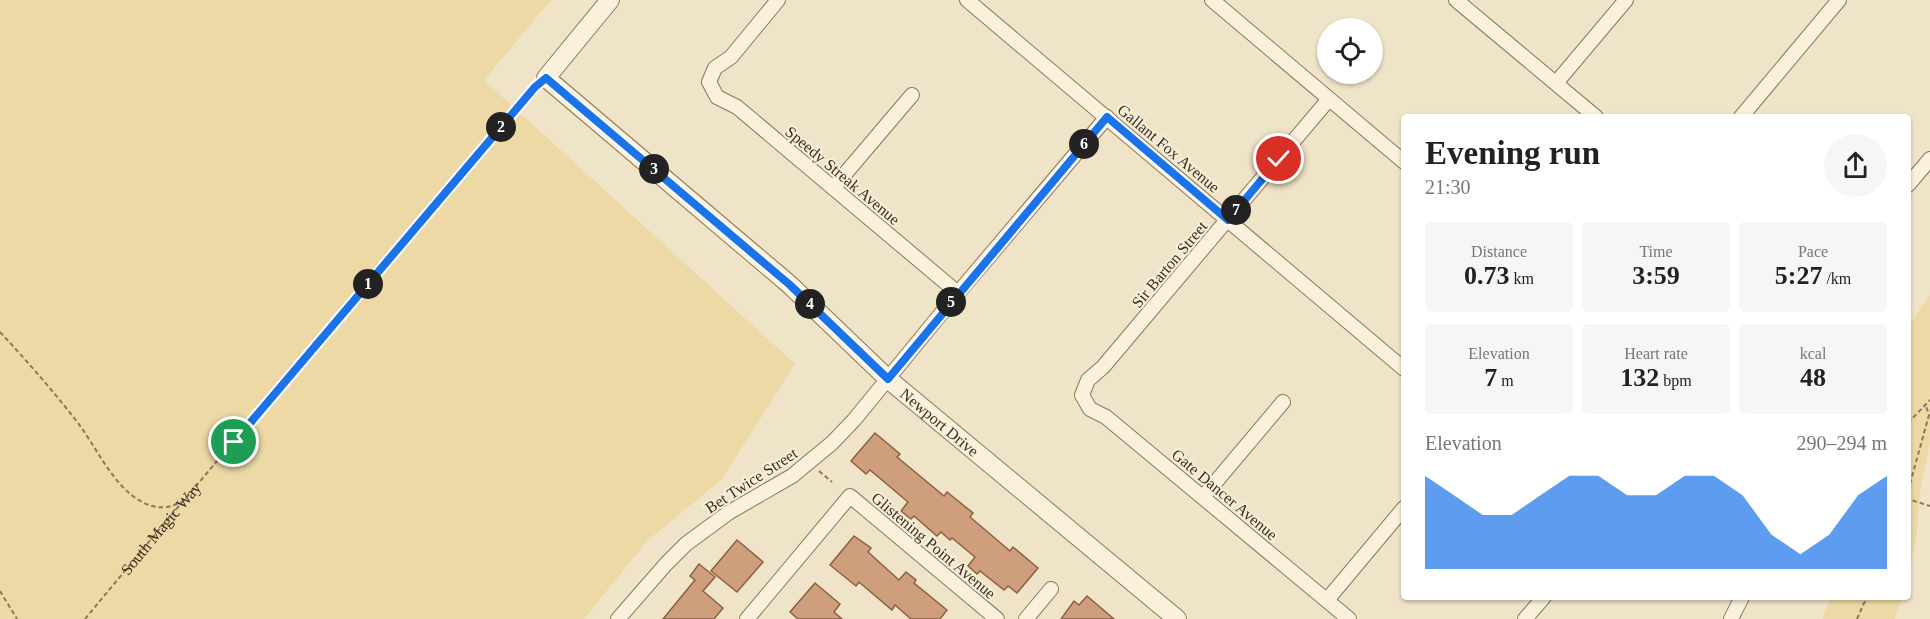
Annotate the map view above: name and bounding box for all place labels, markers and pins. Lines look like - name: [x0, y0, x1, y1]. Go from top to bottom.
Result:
- pin: 2: [486, 112, 516, 142]
- pin: 6: [1069, 129, 1099, 159]
- pin: [1253, 133, 1304, 184]
- pin: 3: [639, 154, 669, 184]
- pin: 7: [1221, 195, 1251, 225]
- pin: 1: [353, 269, 383, 299]
- pin: 5: [936, 287, 966, 317]
- pin: 4: [795, 289, 825, 319]
- pin: [208, 416, 259, 467]

